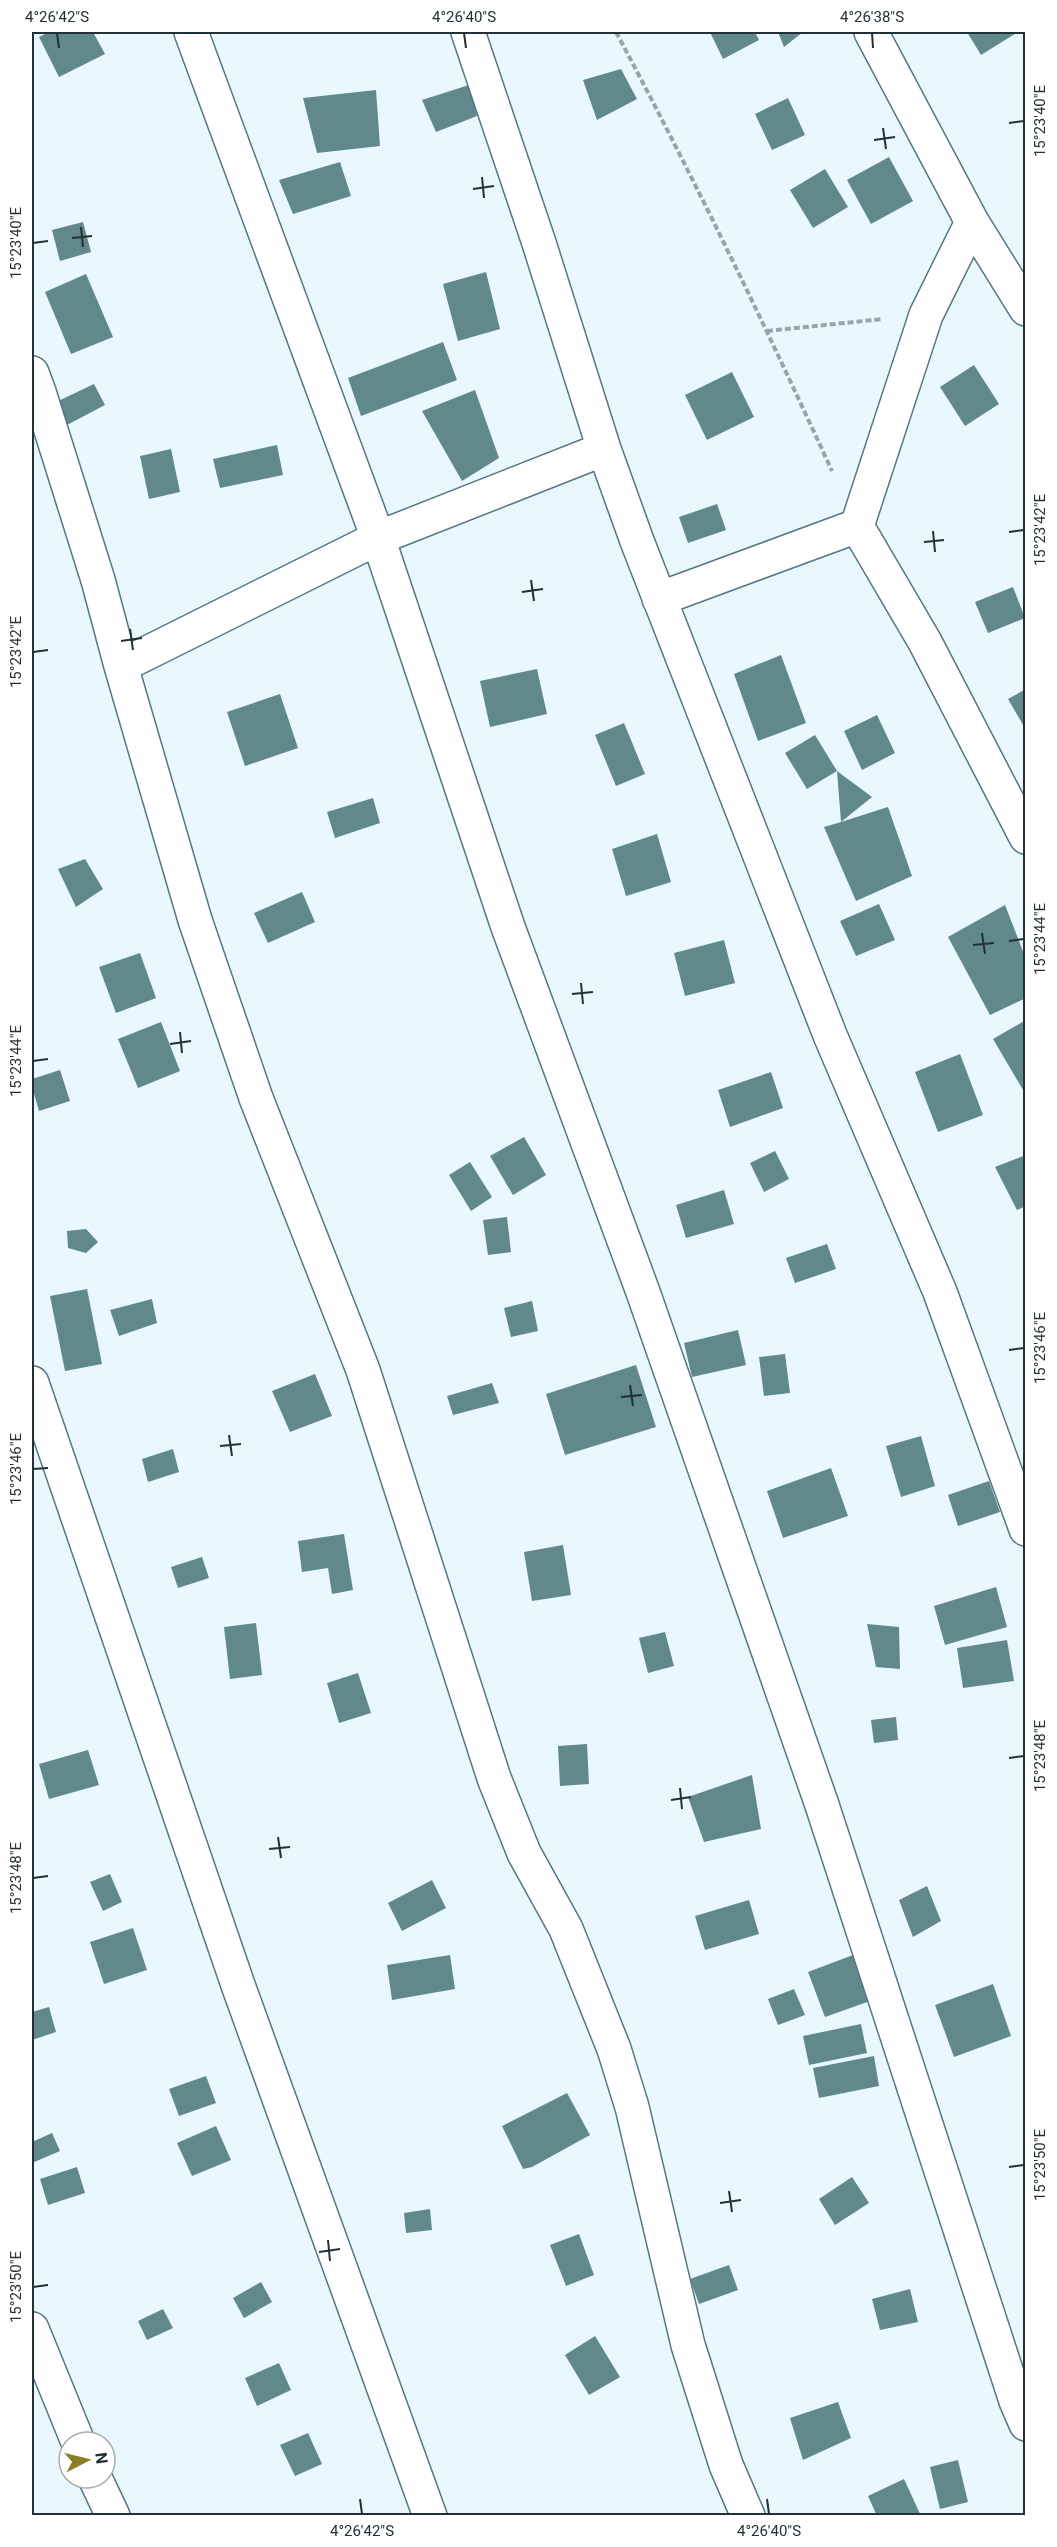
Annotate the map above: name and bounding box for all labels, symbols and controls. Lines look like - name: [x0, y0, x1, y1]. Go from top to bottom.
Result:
- text: 4°26'42"S: [25, 8, 89, 26]
- text: 4°26'40"S: [432, 8, 496, 26]
- text: 4°26'38"S: [840, 8, 904, 26]
- text: 15°23'40"E: [1031, 84, 1049, 157]
- text: 15°23'40"E: [7, 206, 25, 279]
- text: 15°23'42"E: [1031, 493, 1049, 566]
- text: 15°23'42"E: [7, 615, 25, 688]
- text: 15°23'44"E: [1031, 902, 1049, 975]
- text: 15°23'44"E: [7, 1024, 25, 1097]
- text: 15°23'46"E: [1031, 1311, 1049, 1384]
- text: 15°23'46"E: [7, 1432, 25, 1505]
- text: 15°23'48"E: [1031, 1719, 1049, 1792]
- text: 15°23'48"E: [7, 1841, 25, 1914]
- text: 15°23'50"E: [1031, 2128, 1049, 2201]
- text: 15°23'50"E: [7, 2250, 25, 2323]
- north arrow: [57, 2430, 117, 2490]
- text: N: [91, 2451, 112, 2465]
- text: 4°26'42"S: [330, 2522, 394, 2540]
- text: 4°26'40"S: [737, 2522, 801, 2540]

